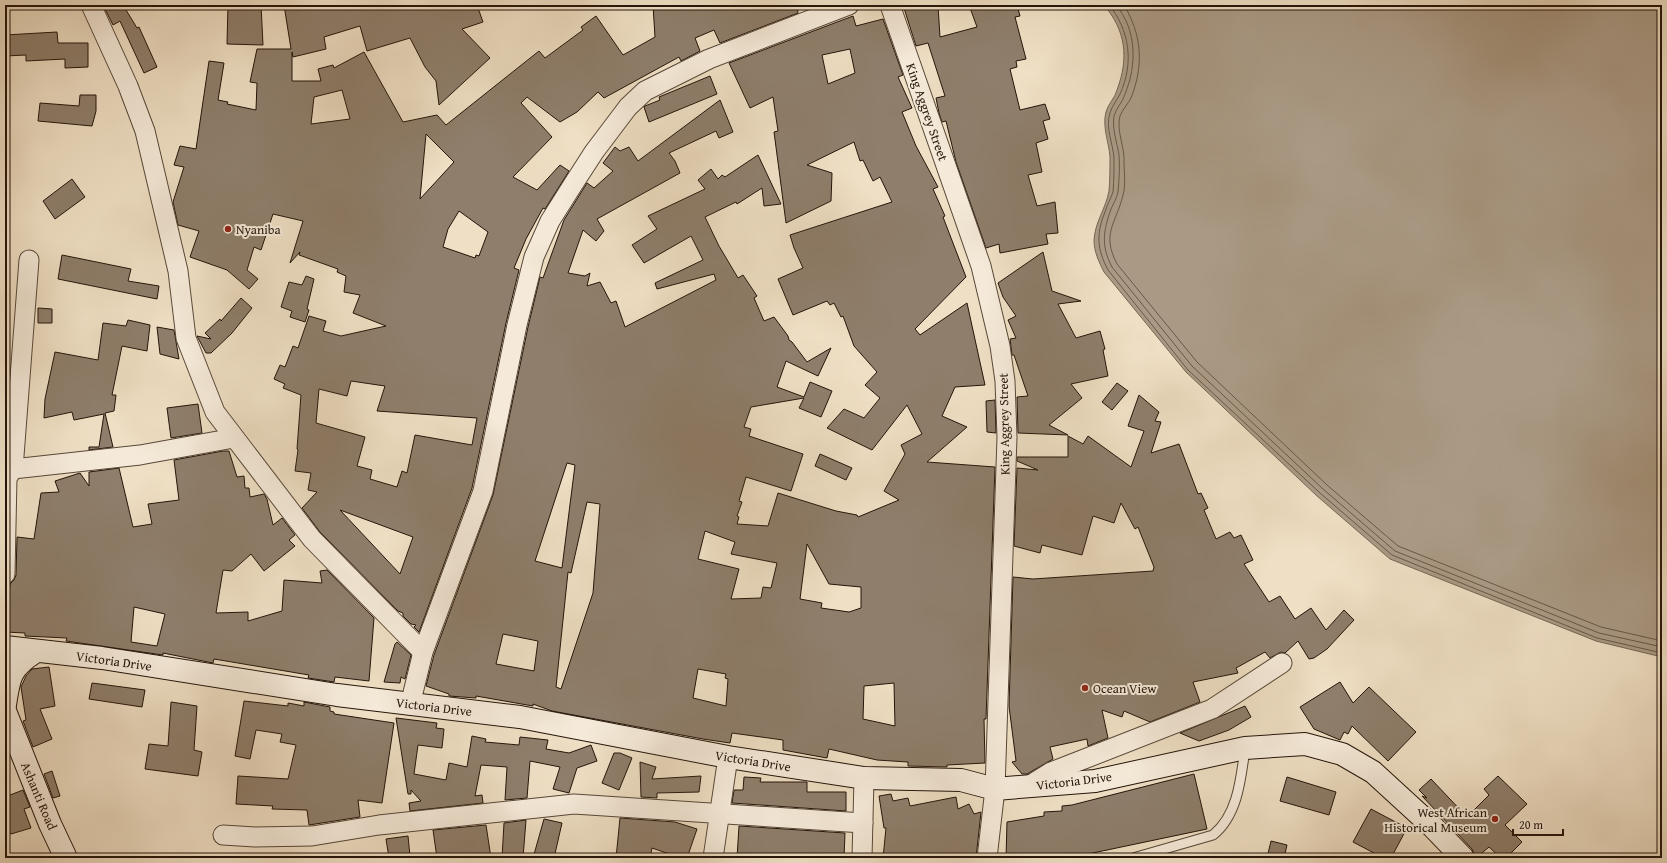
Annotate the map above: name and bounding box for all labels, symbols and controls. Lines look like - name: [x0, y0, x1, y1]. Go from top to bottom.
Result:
- street label: King Aggrey Street: [901, 61, 953, 164]
- place label: Nyaniba: [236, 220, 282, 239]
- marker: Nyaniba: [223, 224, 233, 234]
- street label: King Aggrey Street: [994, 372, 1014, 475]
- street label: Victoria Drive: [75, 646, 153, 676]
- place label: Ocean View: [1093, 679, 1157, 698]
- marker: Ocean View: [1080, 683, 1090, 693]
- street label: Victoria Drive: [395, 693, 473, 721]
- street label: Victoria Drive: [714, 746, 792, 776]
- street label: Ashanti Road: [16, 759, 62, 833]
- street label: Victoria Drive: [1035, 767, 1113, 795]
- place label: West African Historical Museum: [1384, 803, 1488, 837]
- scale bar: [1513, 811, 1563, 837]
- marker: West African Historical Museum: [1490, 814, 1500, 824]
- text: 20 m: [1519, 816, 1543, 833]

